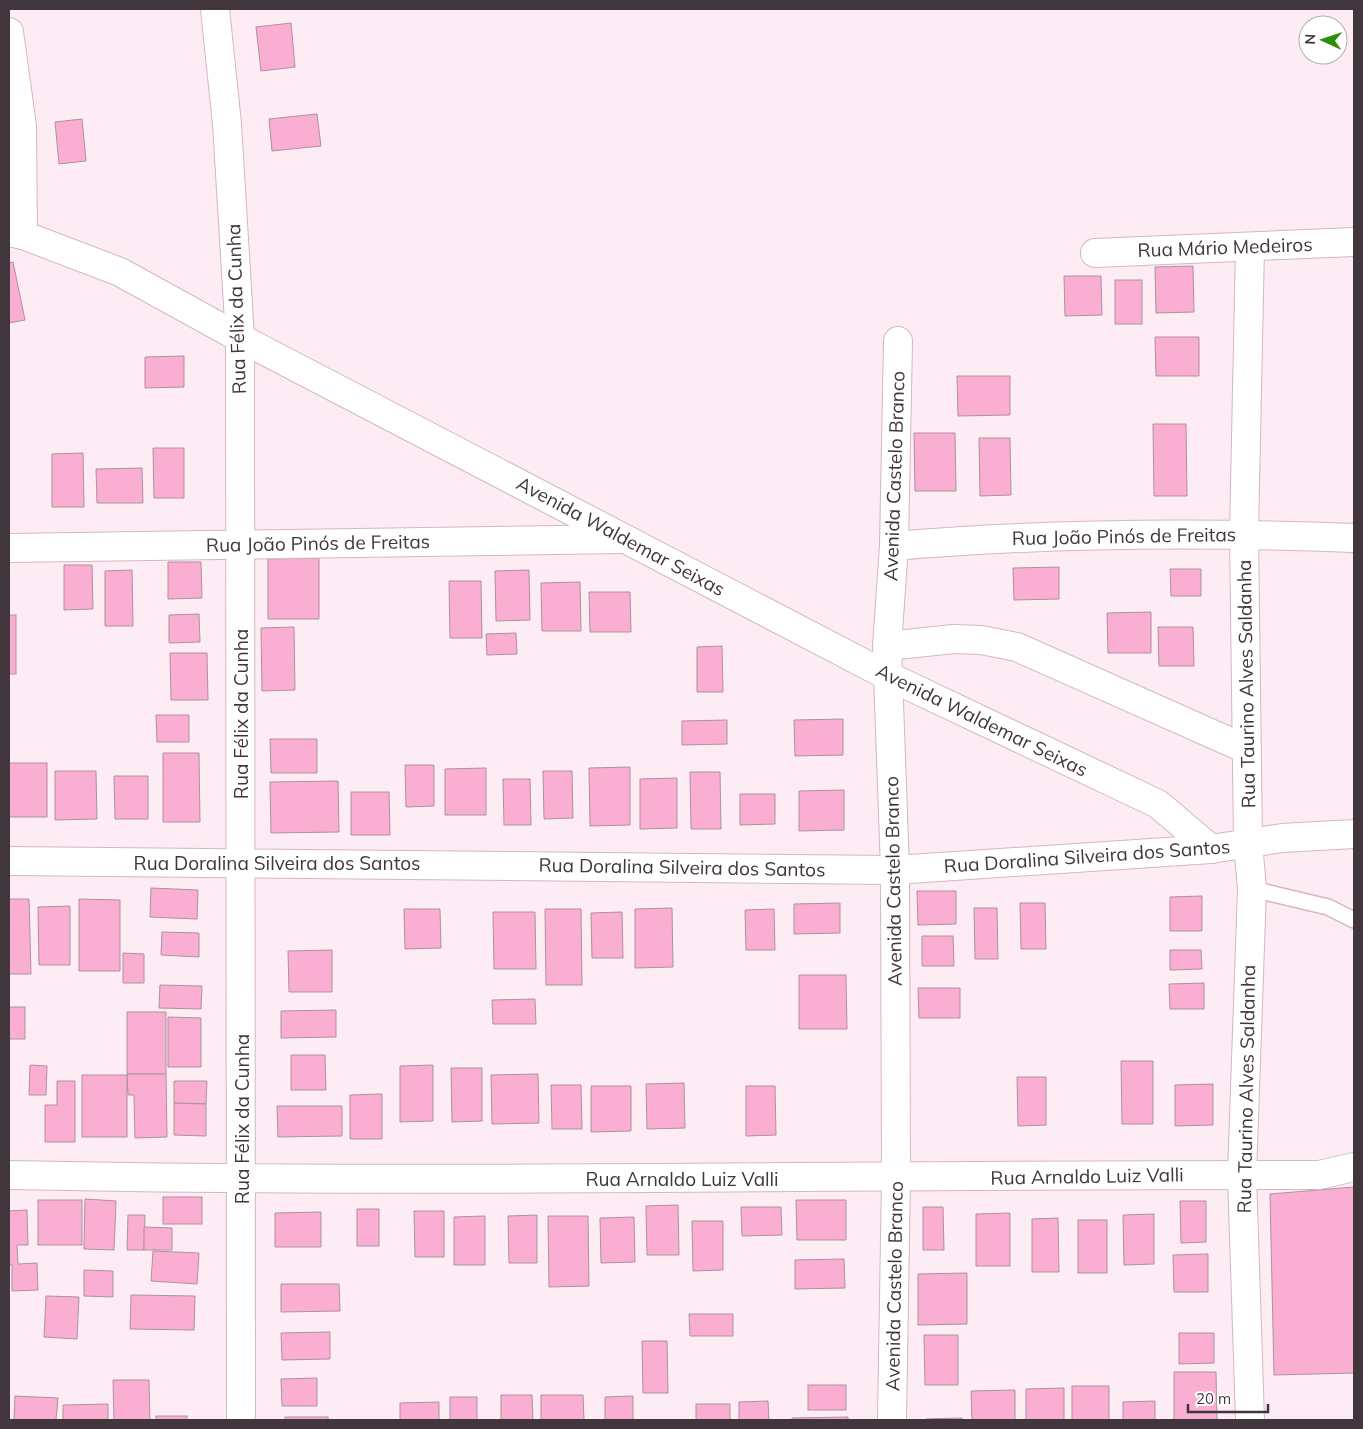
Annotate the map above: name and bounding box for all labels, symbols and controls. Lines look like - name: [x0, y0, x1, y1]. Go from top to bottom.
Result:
- north arrow: [1298, 15, 1348, 65]
- text: N: [1301, 34, 1319, 45]
- street label: Rua Félix da Cunha: [221, 223, 251, 395]
- street label: Rua Mário Medeiros: [1137, 232, 1313, 262]
- street label: Avenida Castelo Branco: [878, 371, 910, 581]
- street label: Avenida Waldemar Seixas: [513, 471, 729, 601]
- street label: Rua João Pinós de Freitas: [1012, 522, 1236, 550]
- street label: Rua João Pinós de Freitas: [206, 529, 430, 557]
- street label: Rua Taurino Alves Saldanha: [1232, 560, 1260, 808]
- street label: Rua Félix da Cunha: [229, 629, 253, 799]
- street label: Avenida Waldemar Seixas: [872, 658, 1092, 782]
- street label: Avenida Castelo Branco: [879, 776, 907, 986]
- street label: Rua Doralina Silveira dos Santos: [943, 834, 1231, 878]
- street label: Rua Doralina Silveira dos Santos: [134, 851, 420, 875]
- street label: Rua Doralina Silveira dos Santos: [538, 852, 826, 882]
- street label: Rua Taurino Alves Saldanha: [1232, 965, 1260, 1213]
- street label: Rua Félix da Cunha: [230, 1034, 254, 1204]
- street label: Rua Arnaldo Luiz Valli: [990, 1162, 1184, 1190]
- street label: Rua Arnaldo Luiz Valli: [585, 1167, 779, 1191]
- street label: Avenida Castelo Branco: [880, 1181, 908, 1391]
- scale bar: [1188, 1382, 1268, 1414]
- text: 20 m: [1196, 1389, 1231, 1408]

